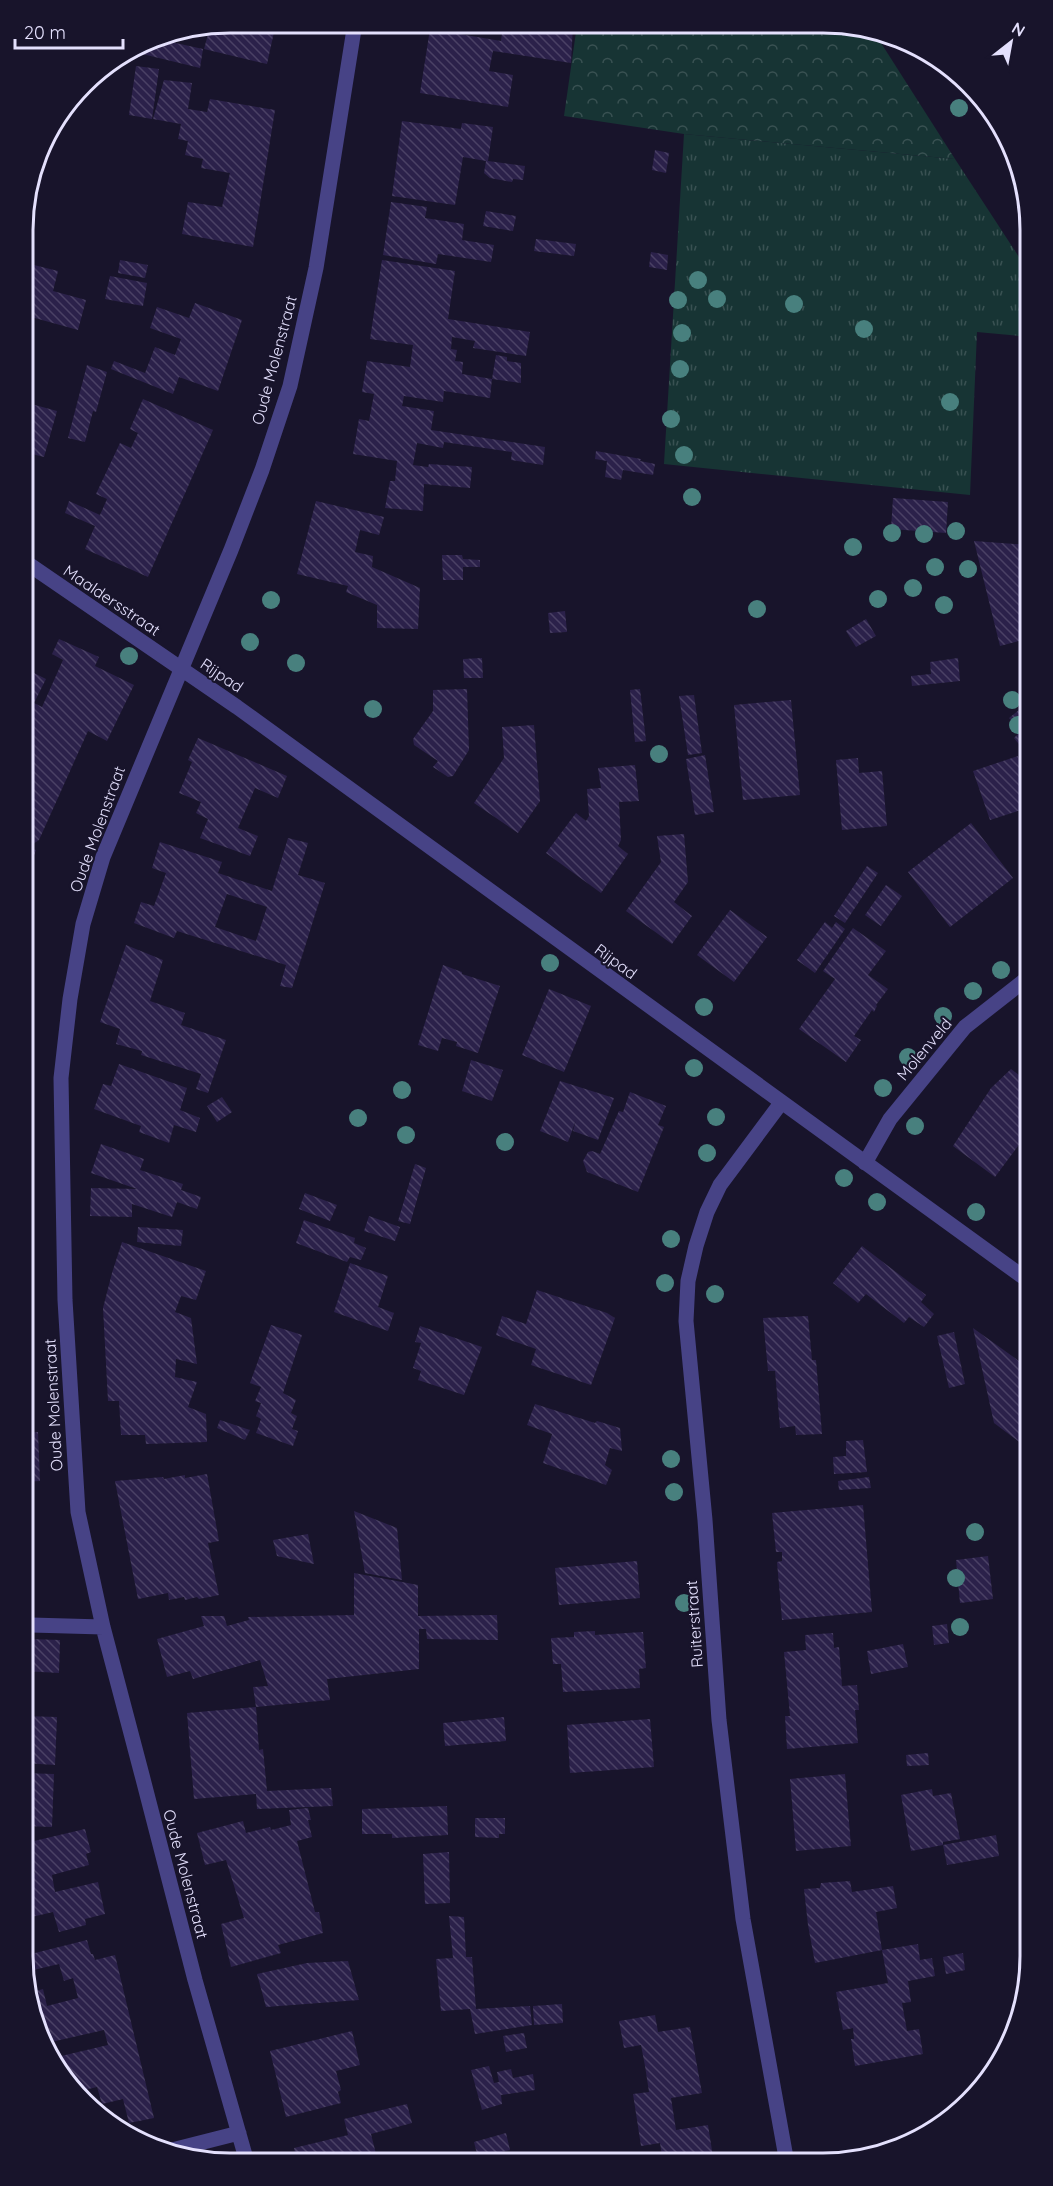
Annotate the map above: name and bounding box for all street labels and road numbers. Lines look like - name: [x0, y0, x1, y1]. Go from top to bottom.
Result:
- street label: Oude Molenstraat: [247, 293, 301, 427]
- street label: Maaldersstraat: [60, 560, 164, 640]
- street label: Rijpad: [197, 653, 247, 697]
- street label: Oude Molenstraat: [65, 763, 129, 895]
- street label: Rijpad: [591, 939, 641, 983]
- street label: Molenveld: [892, 1014, 956, 1084]
- street label: Oude Molenstraat: [40, 1338, 66, 1472]
- street label: Ruiterstraat: [681, 1580, 707, 1668]
- street label: Oude Molenstraat: [159, 1807, 213, 1941]

